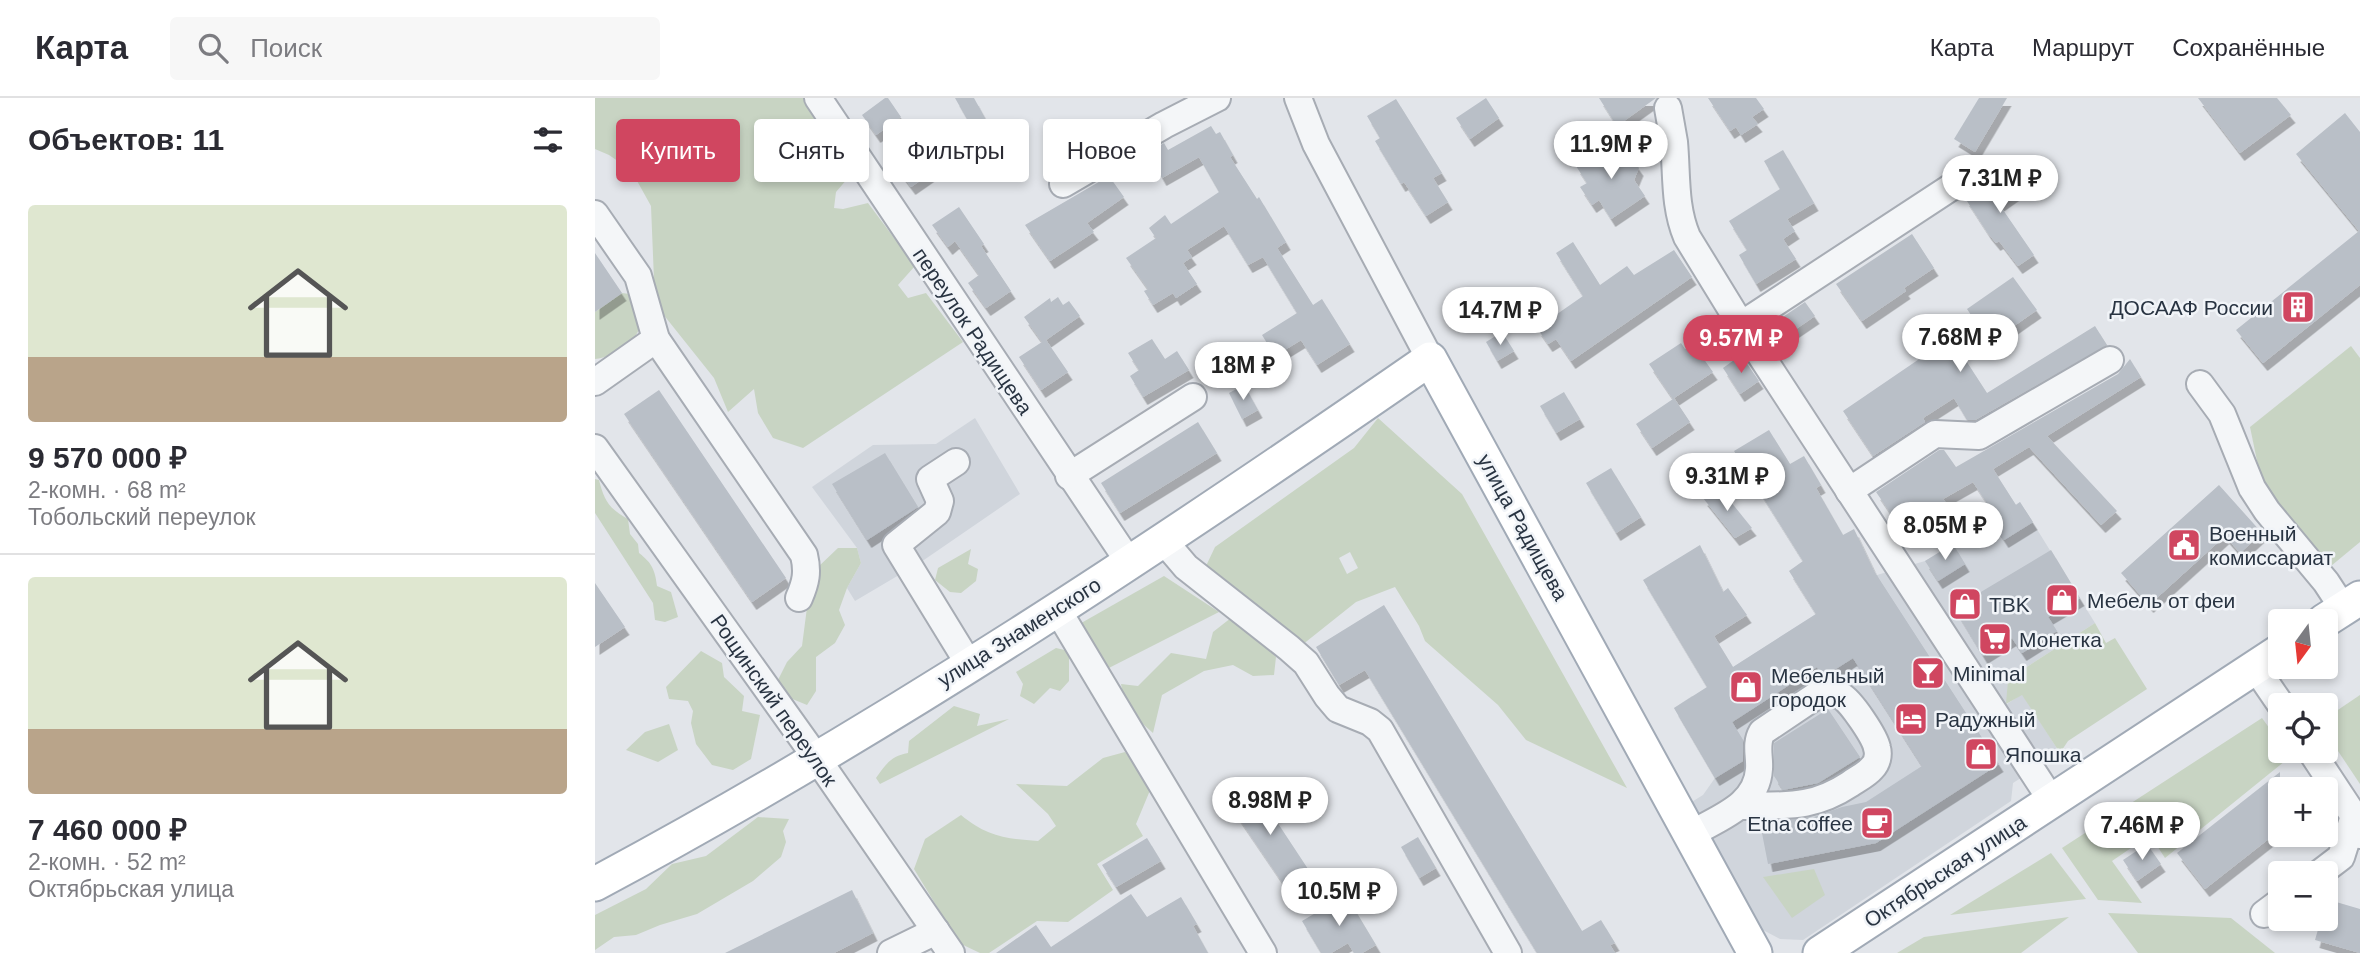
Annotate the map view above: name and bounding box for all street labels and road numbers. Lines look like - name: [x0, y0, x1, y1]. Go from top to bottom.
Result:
- street label: переулок Радищева: [909, 243, 1037, 419]
- street label: улица Радищева: [1473, 450, 1573, 605]
- street label: улица Знаменского: [933, 573, 1105, 691]
- street label: Рощинский переулок: [706, 610, 842, 791]
- street label: Октябрьская улица: [1860, 810, 2030, 932]

